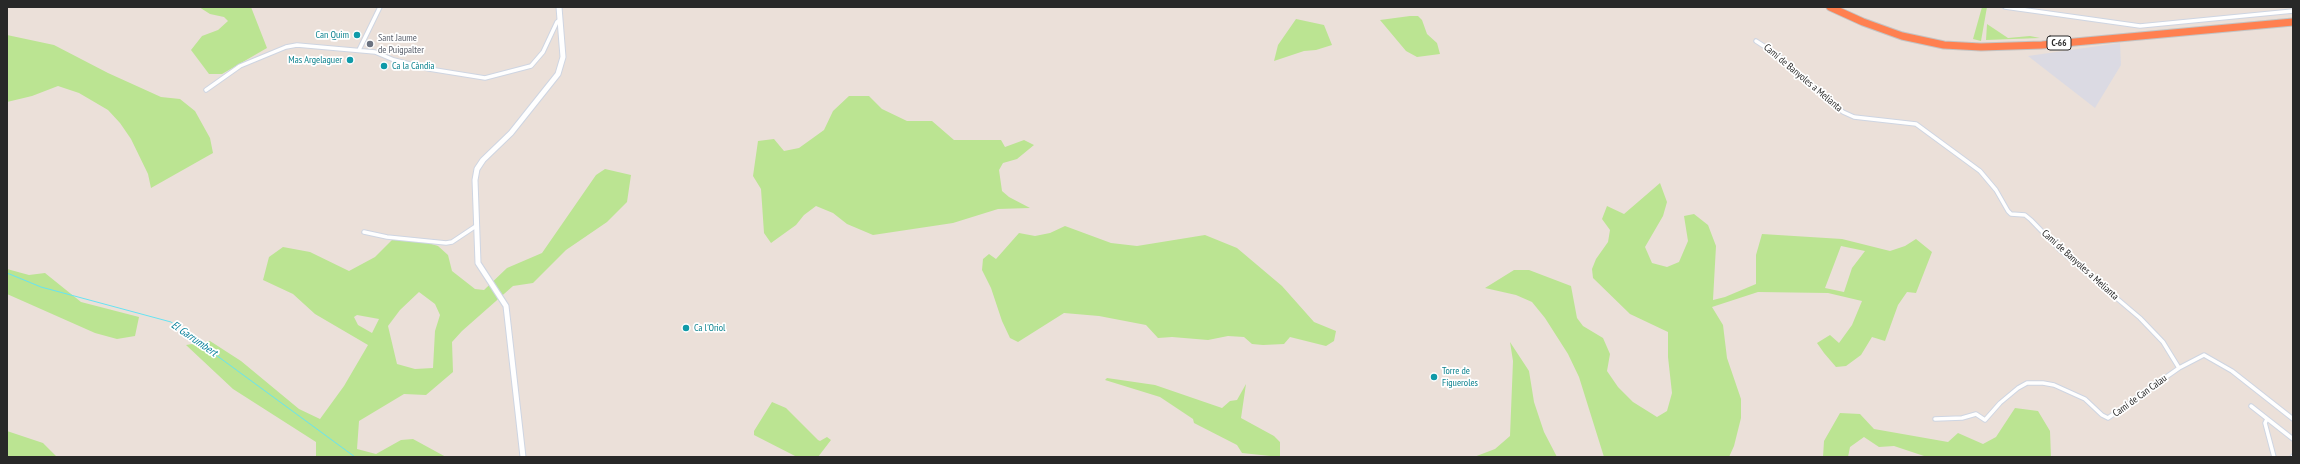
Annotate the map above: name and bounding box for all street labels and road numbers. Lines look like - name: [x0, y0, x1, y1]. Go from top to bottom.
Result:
- road number: C-66: [2047, 36, 2071, 50]
- street label: Camí de Banyoles a Melianta: [1761, 42, 1845, 114]
- street label: Camí de Banyoles a Melianta: [2039, 227, 2121, 303]
- street label: Camí de Can Calau: [2111, 372, 2169, 420]

